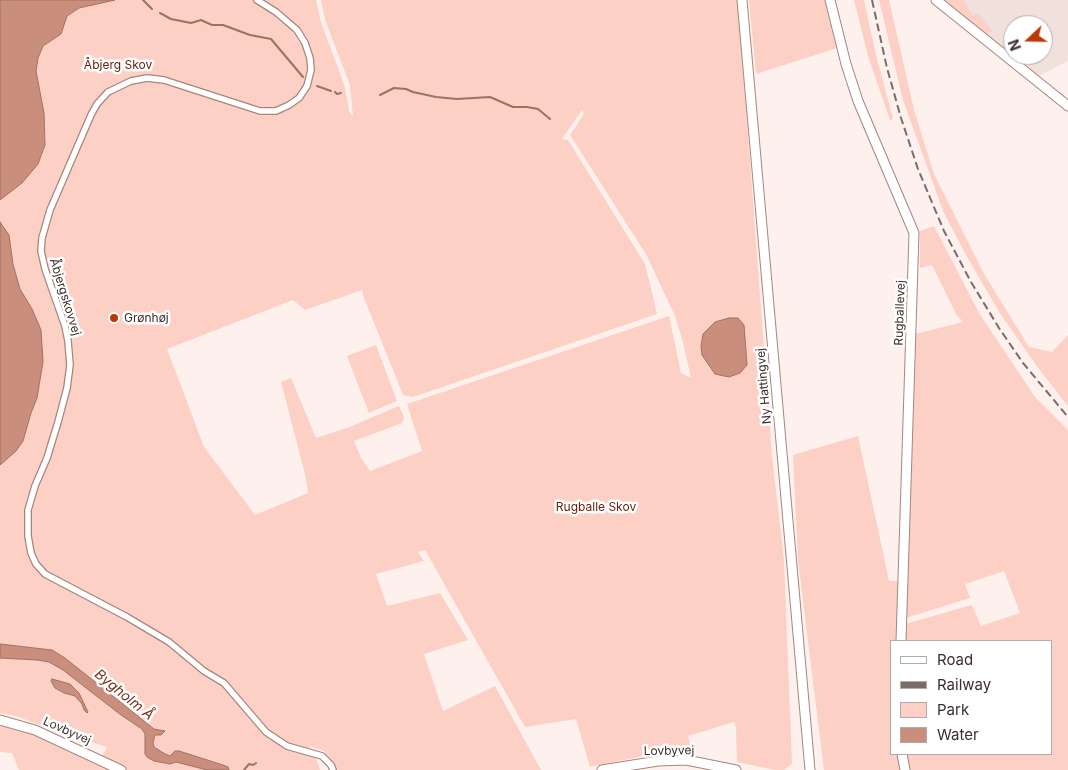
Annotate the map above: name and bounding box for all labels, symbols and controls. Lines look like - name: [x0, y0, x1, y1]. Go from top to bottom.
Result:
- north arrow: [1003, 15, 1053, 65]
- text: N: [1005, 37, 1024, 53]
- park label: Åbjerg Skov: [84, 58, 152, 72]
- street label: Åbjergskovvej: [46, 257, 84, 337]
- street label: Rugballevej: [892, 280, 908, 346]
- place label: Grønhøj: [124, 311, 169, 325]
- marker: Grønhøj: [108, 312, 120, 324]
- street label: Ny Hattingvej: [754, 347, 774, 425]
- park label: Rugballe Skov: [556, 500, 636, 514]
- legend: [890, 640, 1053, 755]
- text: Road: [937, 650, 973, 669]
- water label: Bygholm Å: [91, 666, 157, 724]
- text: Railway: [937, 675, 991, 694]
- text: Park: [937, 700, 969, 719]
- street label: Lovbyvej: [41, 714, 93, 748]
- text: Water: [937, 725, 979, 744]
- street label: Lovbyvej: [643, 743, 695, 759]

